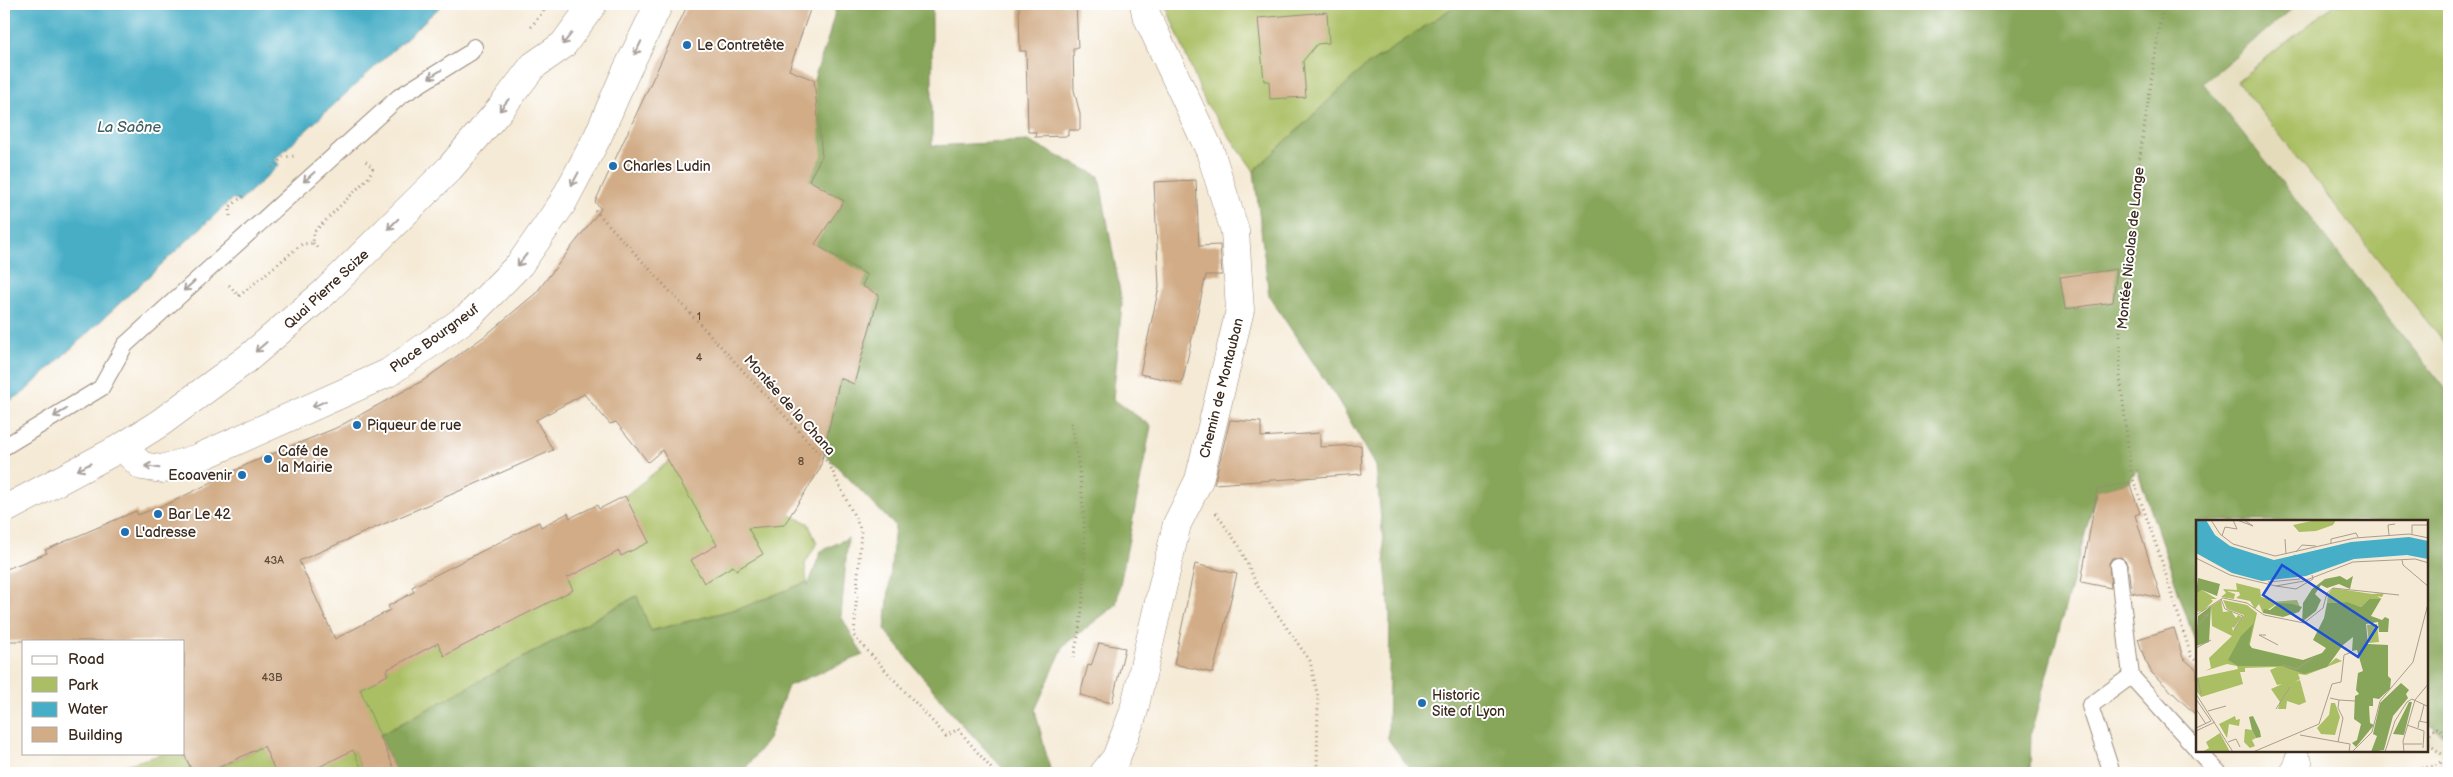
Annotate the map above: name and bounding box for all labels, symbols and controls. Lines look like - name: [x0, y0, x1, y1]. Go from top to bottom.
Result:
- one-way arrow: [561, 32, 572, 45]
- place label: Le Contretête: [697, 37, 784, 54]
- marker: Le Contretête: [681, 39, 693, 51]
- one-way arrow: [633, 40, 643, 55]
- one-way arrow: [428, 70, 442, 80]
- one-way arrow: [498, 98, 509, 111]
- water label: La Saône: [97, 118, 161, 137]
- place label: Charles Ludin: [623, 158, 711, 175]
- marker: Charles Ludin: [607, 160, 619, 172]
- street label: Montée Nicolas de Lange: [2114, 166, 2147, 330]
- one-way arrow: [303, 171, 316, 183]
- one-way arrow: [570, 171, 580, 185]
- one-way arrow: [387, 218, 399, 230]
- street label: Quai Pierre Scize: [280, 246, 372, 333]
- one-way arrow: [517, 253, 528, 266]
- one-way arrow: [183, 281, 196, 292]
- street label: Place Bourgneuf: [387, 300, 483, 376]
- house number: 1: [697, 310, 701, 323]
- street label: Chemin de Montauban: [1196, 316, 1247, 460]
- one-way arrow: [255, 341, 268, 352]
- house number: 4: [696, 351, 703, 364]
- street label: Montée de la Chana: [740, 352, 839, 459]
- one-way arrow: [312, 400, 327, 410]
- one-way arrow: [53, 409, 67, 419]
- place label: Piqueur de rue: [367, 417, 461, 434]
- marker: Piqueur de rue: [351, 419, 363, 431]
- place label: Café de la Mairie: [278, 443, 333, 476]
- marker: Café de la Mairie: [262, 453, 274, 465]
- house number: 8: [798, 455, 804, 468]
- one-way arrow: [144, 462, 160, 472]
- one-way arrow: [77, 463, 92, 472]
- place label: Ecoavenir: [168, 467, 233, 484]
- marker: Ecoavenir: [236, 469, 248, 481]
- place label: Bar Le 42: [168, 506, 232, 523]
- marker: Bar Le 42: [152, 508, 164, 520]
- inset map: [2196, 520, 2428, 752]
- place label: L'adresse: [135, 524, 196, 541]
- marker: L'adresse: [119, 526, 131, 538]
- house number: 43A: [264, 554, 284, 567]
- legend: [22, 640, 185, 754]
- text: Road: [68, 650, 104, 669]
- house number: 43B: [261, 671, 283, 684]
- text: Park: [68, 676, 99, 695]
- place label: Historic Site of Lyon: [1432, 687, 1505, 720]
- marker: Historic Site of Lyon: [1416, 697, 1428, 709]
- text: Water: [68, 700, 108, 719]
- text: Building: [68, 726, 123, 745]

